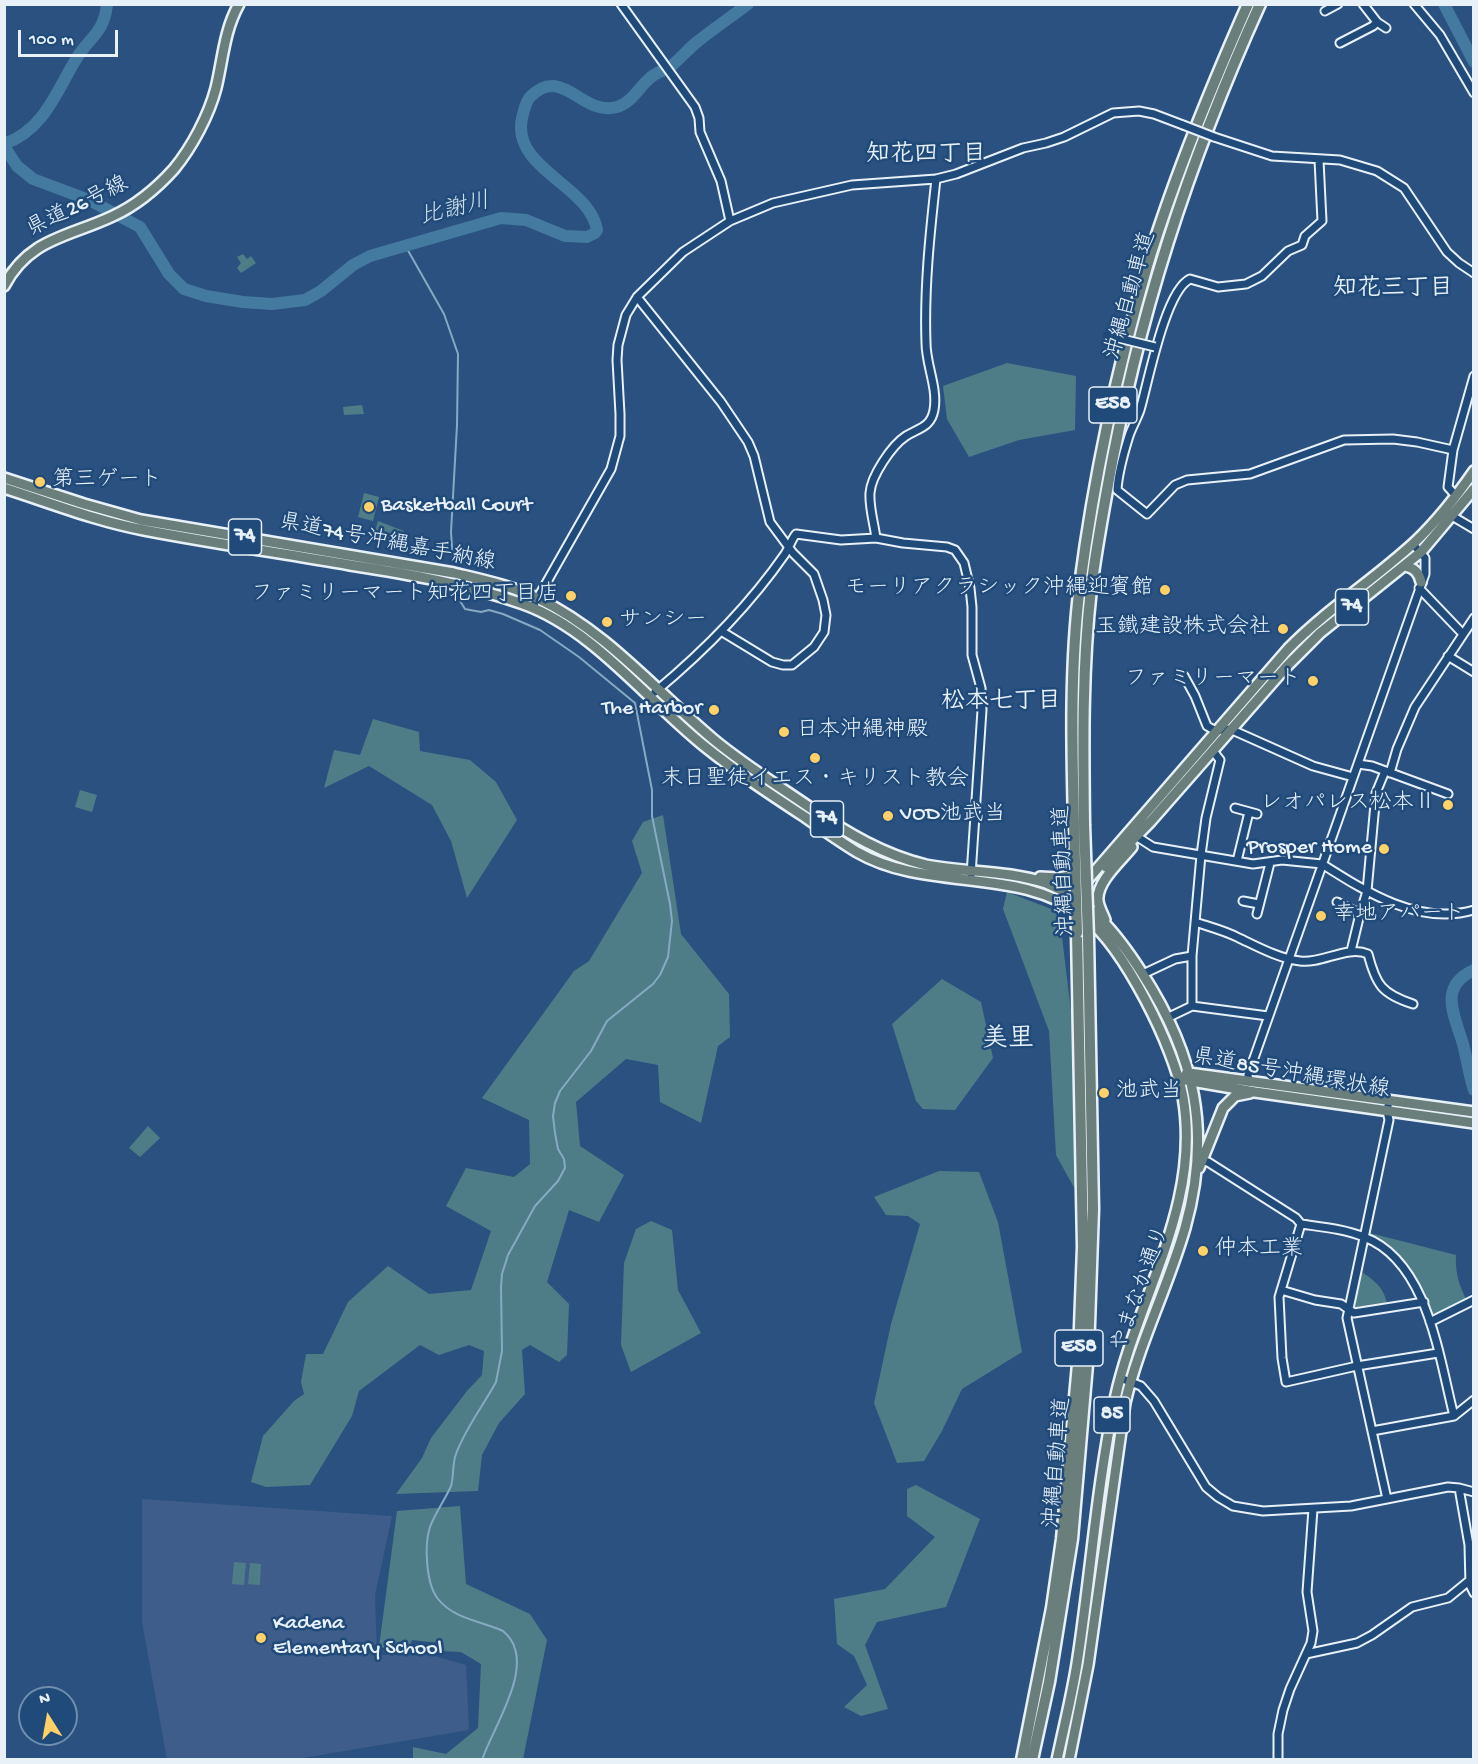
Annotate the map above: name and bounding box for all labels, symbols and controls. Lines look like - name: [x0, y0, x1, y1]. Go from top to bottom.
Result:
- scale bar: [21, 18, 122, 56]
- text: 100 m: [29, 30, 74, 51]
- district label: 知花四丁目: [866, 142, 986, 170]
- street label: 県道26号線: [23, 172, 133, 244]
- water label: 比謝川: [417, 188, 493, 234]
- street label: 沖縄自動車道: [1101, 229, 1163, 363]
- district label: 知花三丁目: [1333, 276, 1453, 304]
- road number: E58: [1089, 387, 1137, 423]
- place label: 第三ゲート: [52, 469, 162, 495]
- marker: 第三ゲート: [33, 475, 47, 489]
- place label: Basketball Court: [381, 494, 532, 520]
- marker: Basketball Court: [362, 500, 376, 514]
- street label: 県道74号沖縄嘉手納線: [277, 510, 497, 578]
- road number: 74: [228, 519, 262, 555]
- place label: モーリアクラシック沖縄迎賓館: [845, 577, 1153, 603]
- place label: ファミリーマート知花四丁目店: [251, 583, 559, 609]
- marker: モーリアクラシック沖縄迎賓館: [1158, 583, 1172, 597]
- marker: ファミリーマート知花四丁目店: [564, 589, 578, 603]
- road number: 74: [1336, 589, 1368, 625]
- place label: サンシー: [619, 609, 707, 635]
- marker: サンシー: [600, 615, 614, 629]
- place label: 玉鐵建設株式会社: [1095, 616, 1271, 642]
- marker: 玉鐵建設株式会社: [1276, 622, 1290, 636]
- place label: ファミリーマート: [1125, 668, 1301, 694]
- marker: ファミリーマート: [1306, 674, 1320, 688]
- district label: 松本七丁目: [941, 689, 1061, 717]
- place label: The Harbor: [602, 697, 702, 723]
- marker: The Harbor: [707, 703, 721, 717]
- place label: 日本沖縄神殿: [796, 719, 928, 745]
- marker: 日本沖縄神殿: [777, 725, 791, 739]
- marker: 末日聖徒イエス・キリスト教会: [808, 751, 822, 765]
- place label: 末日聖徒イエス・キリスト教会: [661, 768, 969, 794]
- place label: レオパレス松本Ⅱ: [1260, 792, 1436, 818]
- marker: レオパレス松本Ⅱ: [1441, 798, 1455, 812]
- road number: 74: [810, 801, 844, 837]
- place label: VOD池武当: [900, 803, 1006, 829]
- street label: 沖縄自動車道: [1051, 805, 1081, 937]
- marker: VOD池武当: [881, 809, 895, 823]
- place label: Prosper Home: [1246, 836, 1372, 862]
- marker: Prosper Home: [1377, 842, 1391, 856]
- place label: 幸地アパート: [1333, 903, 1465, 929]
- marker: 幸地アパート: [1314, 909, 1328, 923]
- district label: 美里: [982, 1025, 1034, 1057]
- street label: 県道85号沖縄環状線: [1190, 1045, 1392, 1105]
- place label: 池武当: [1116, 1080, 1182, 1106]
- marker: 池武当: [1097, 1086, 1111, 1100]
- street label: やまなか通り: [1107, 1222, 1177, 1356]
- place label: 仲本工業: [1215, 1238, 1303, 1264]
- marker: 仲本工業: [1196, 1244, 1210, 1258]
- road number: E58: [1055, 1330, 1103, 1366]
- street label: 沖縄自動車道: [1040, 1396, 1078, 1530]
- road number: 85: [1094, 1397, 1130, 1433]
- place label: Kadena Elementary School: [273, 1612, 443, 1664]
- marker: Kadena Elementary School: [254, 1631, 268, 1645]
- north arrow: [18, 1686, 78, 1746]
- text: N: [38, 1689, 52, 1710]

